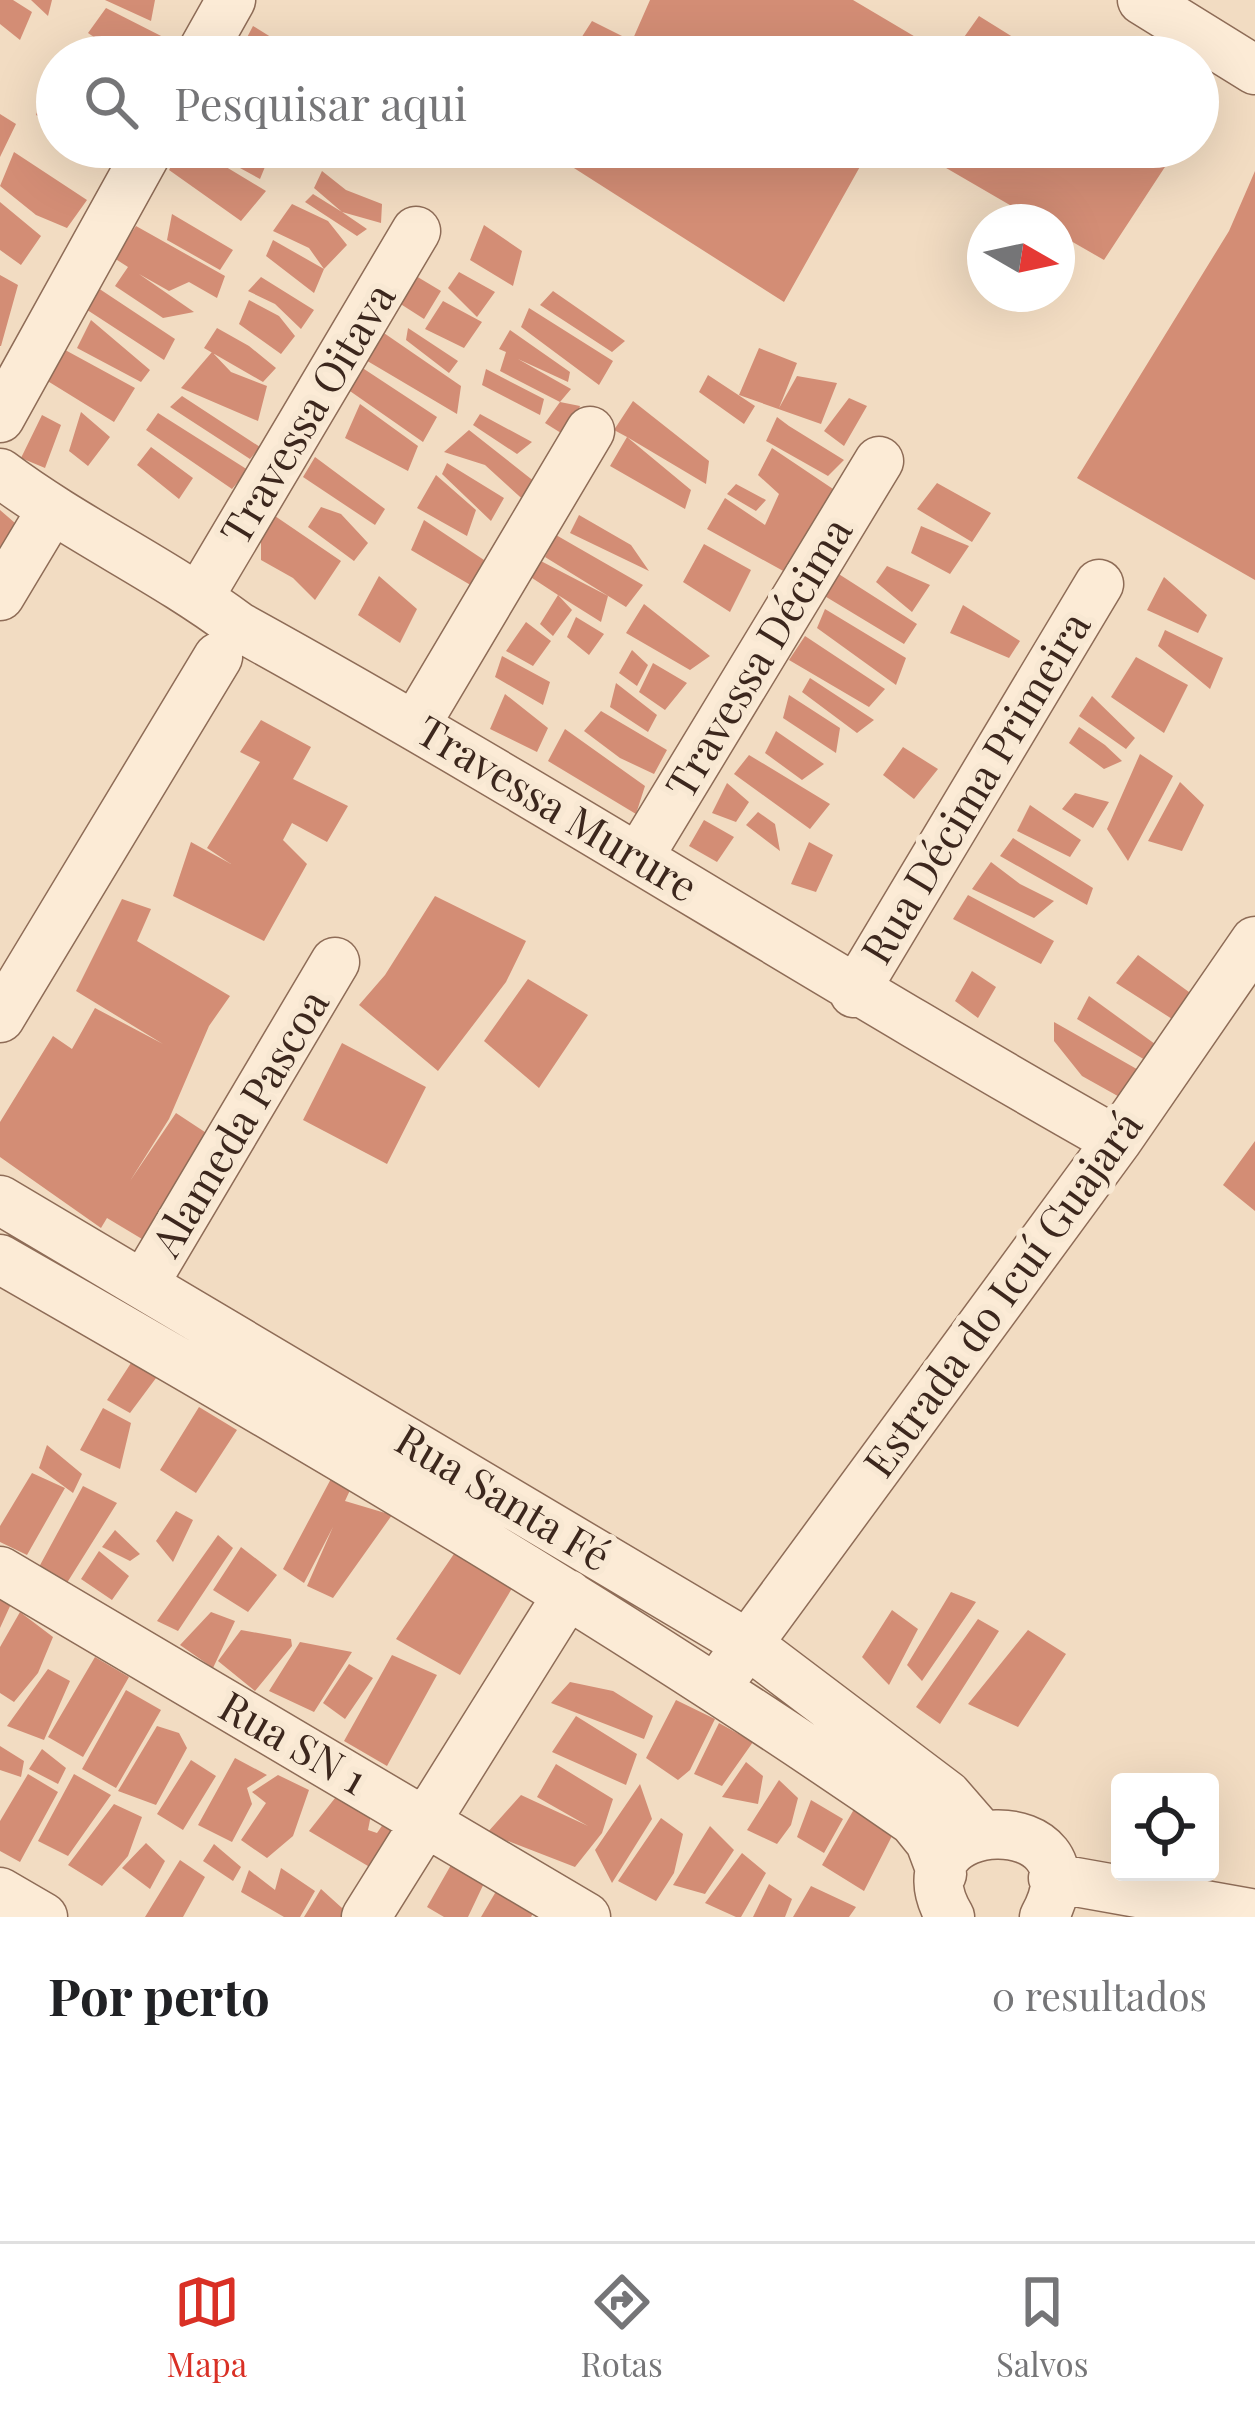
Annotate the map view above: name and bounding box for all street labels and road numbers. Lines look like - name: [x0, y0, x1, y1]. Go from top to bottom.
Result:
- street label: Travessa Oitava: [206, 272, 406, 554]
- street label: Travessa Décima: [651, 506, 863, 808]
- street label: Rua Décima Primeira: [847, 601, 1102, 973]
- street label: Travessa Murure: [407, 701, 709, 913]
- street label: Alameda Pascoa: [136, 978, 340, 1266]
- street label: Estrada do Icuí Guajará: [850, 1098, 1153, 1487]
- street label: Rua Santa Fé: [386, 1410, 622, 1582]
- street label: Rua SN 1: [210, 1677, 378, 1806]

